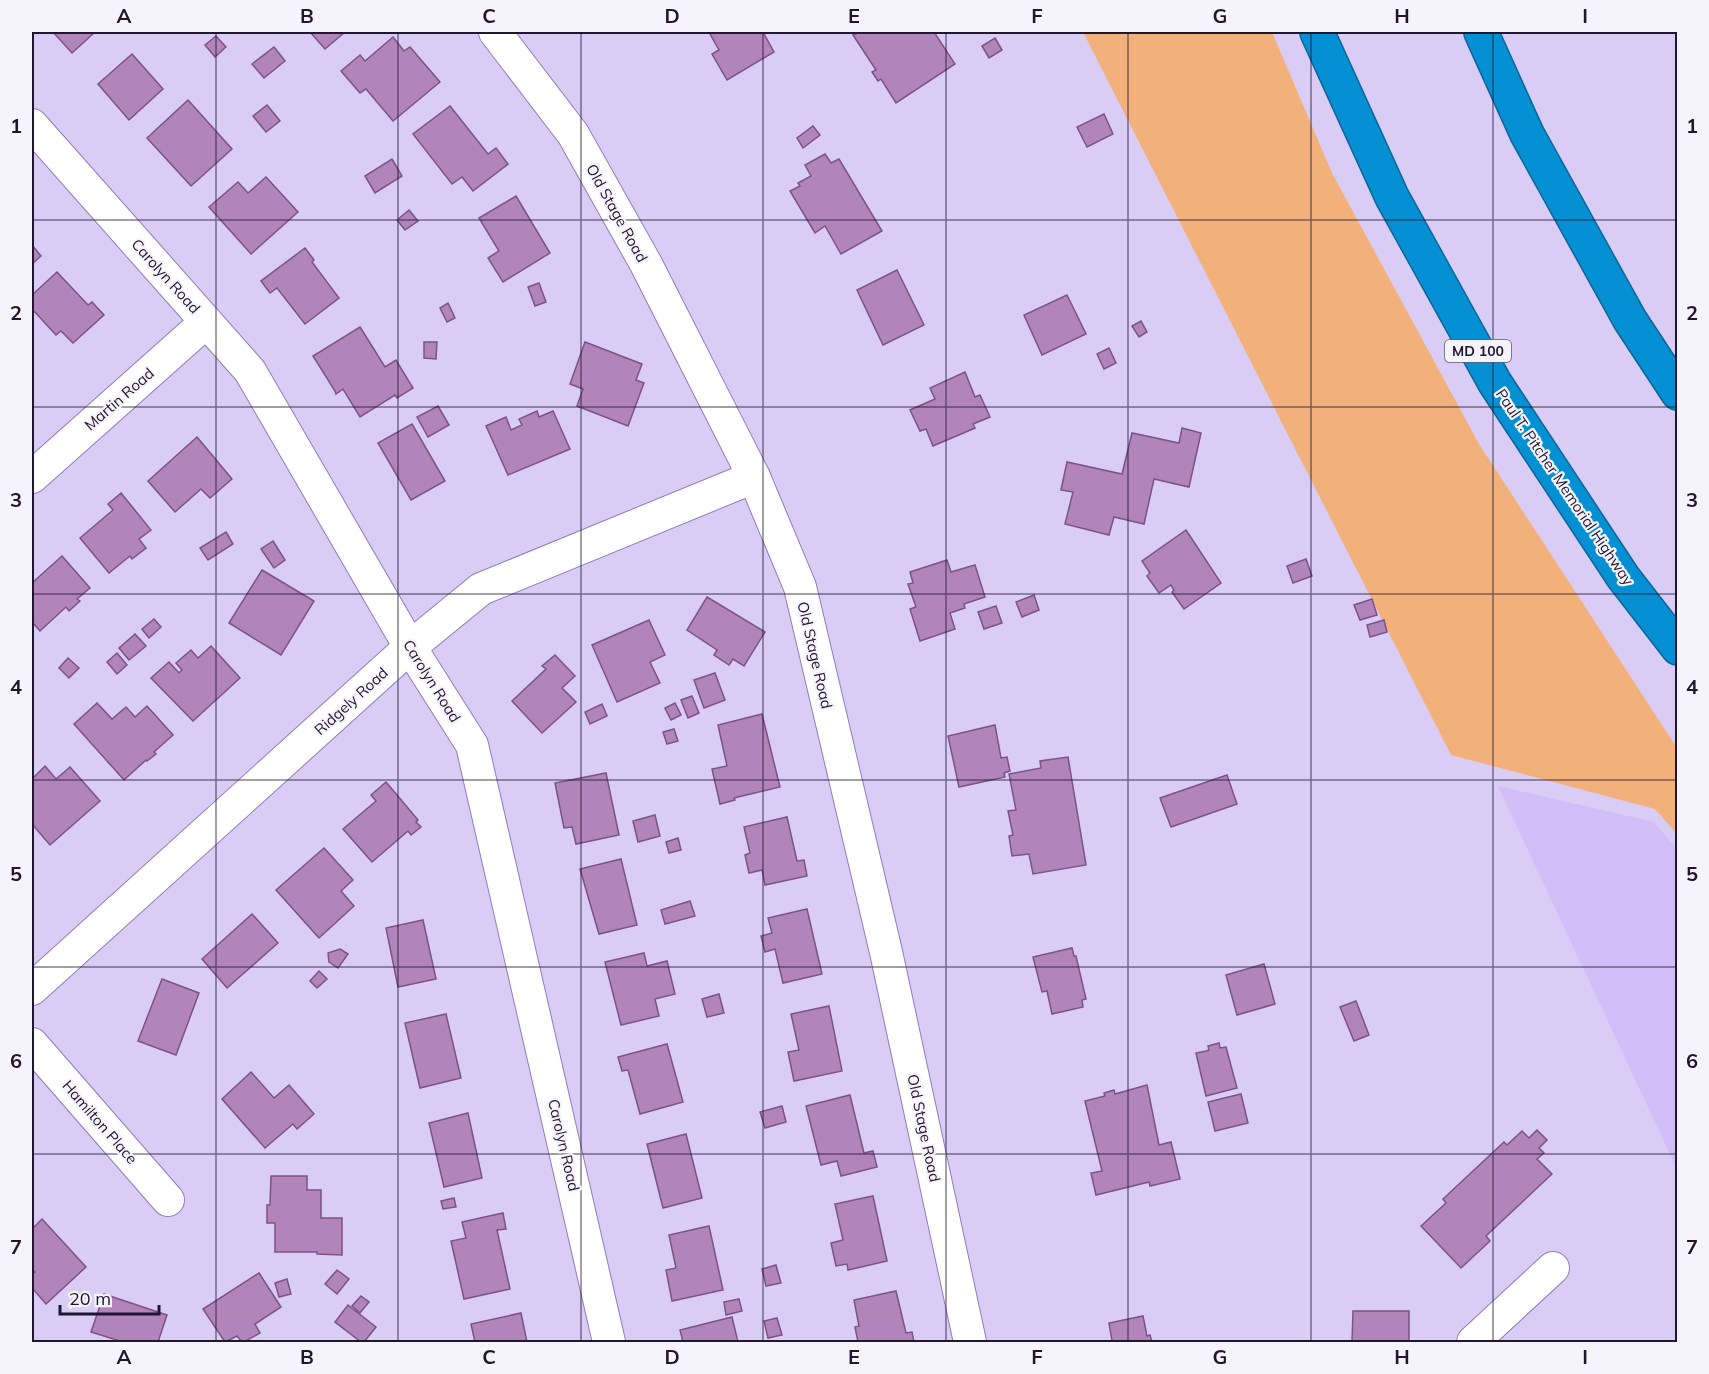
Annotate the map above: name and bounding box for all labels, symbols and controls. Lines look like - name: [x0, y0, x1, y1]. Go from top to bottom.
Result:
- text: A: [117, 3, 132, 28]
- text: B: [300, 3, 314, 28]
- text: C: [482, 3, 496, 28]
- text: D: [664, 3, 680, 28]
- text: E: [848, 3, 860, 28]
- text: F: [1031, 3, 1043, 28]
- text: G: [1213, 3, 1227, 28]
- text: H: [1394, 3, 1410, 28]
- text: I: [1582, 3, 1588, 28]
- text: 1: [10, 113, 22, 138]
- text: 1: [1686, 113, 1698, 138]
- street label: Old Stage Road: [582, 160, 652, 266]
- street label: Carolyn Road: [128, 235, 204, 317]
- text: 2: [10, 300, 22, 325]
- text: 2: [1686, 300, 1698, 325]
- road number: MD 100: [1445, 340, 1511, 362]
- street label: Martin Road: [80, 364, 158, 434]
- street label: Paul T. Pitcher Memorial Highway: [1492, 385, 1638, 589]
- text: 3: [10, 487, 22, 512]
- text: 3: [1686, 487, 1698, 512]
- street label: Old Stage Road: [793, 600, 837, 710]
- street label: Carolyn Road: [399, 636, 465, 726]
- street label: Ridgely Road: [310, 663, 392, 739]
- text: 4: [10, 674, 22, 699]
- text: 4: [1686, 674, 1698, 699]
- text: 5: [10, 861, 22, 886]
- text: 5: [1686, 861, 1698, 886]
- text: 6: [10, 1048, 22, 1073]
- text: 6: [1686, 1048, 1698, 1073]
- street label: Old Stage Road: [903, 1072, 945, 1184]
- street label: Hamilton Place: [58, 1076, 142, 1168]
- street label: Carolyn Road: [544, 1097, 584, 1193]
- text: 7: [10, 1234, 22, 1259]
- text: 7: [1686, 1234, 1698, 1259]
- scale bar: [60, 1278, 159, 1316]
- text: 20 m: [69, 1287, 111, 1310]
- text: A: [117, 1344, 132, 1369]
- text: B: [300, 1344, 314, 1369]
- text: C: [482, 1344, 496, 1369]
- text: D: [664, 1344, 680, 1369]
- text: E: [848, 1344, 860, 1369]
- text: F: [1031, 1344, 1043, 1369]
- text: G: [1213, 1344, 1227, 1369]
- text: H: [1394, 1344, 1410, 1369]
- text: I: [1582, 1344, 1588, 1369]

